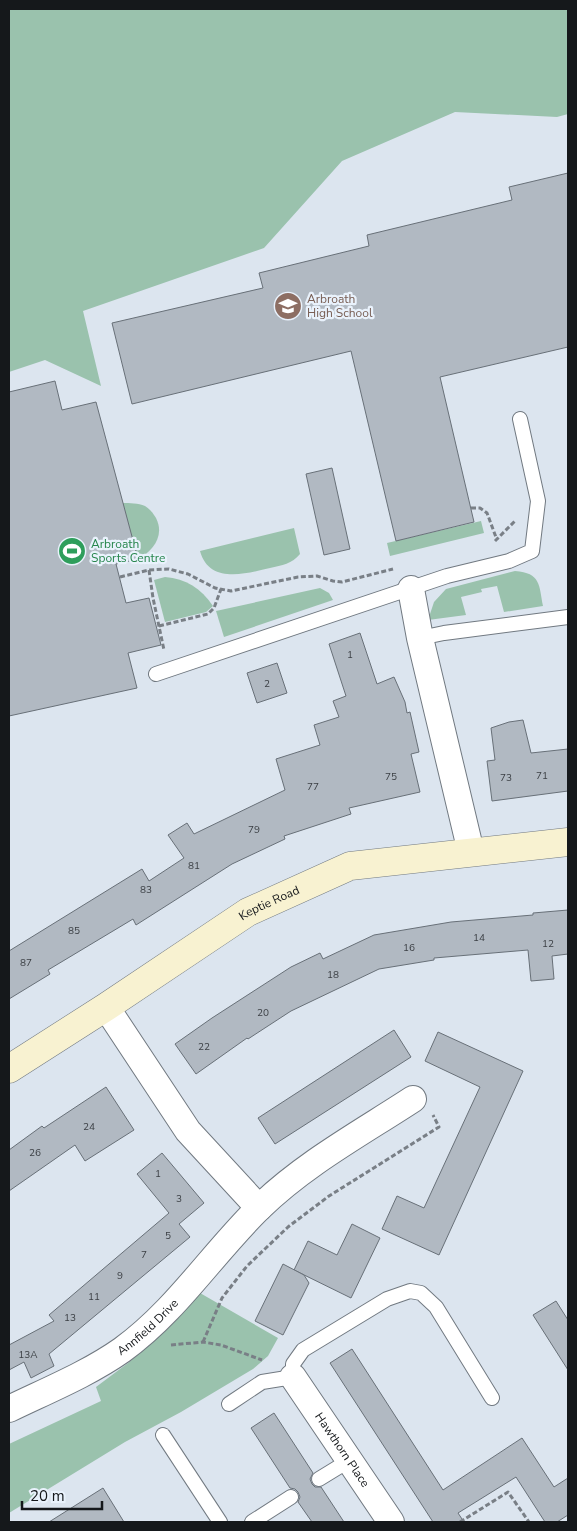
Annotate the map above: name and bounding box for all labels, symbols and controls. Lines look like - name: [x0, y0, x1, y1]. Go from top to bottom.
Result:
- school or university icon: Arbroath High School: [273, 291, 303, 321]
- place label: Arbroath High School: [307, 291, 373, 321]
- sports icon: Arbroath Sports Centre: [57, 536, 87, 566]
- place label: Arbroath Sports Centre: [91, 536, 165, 566]
- house number: 1: [347, 648, 353, 662]
- house number: 2: [264, 677, 270, 691]
- house number: 71: [536, 769, 548, 783]
- house number: 75: [385, 770, 397, 784]
- house number: 73: [500, 771, 512, 785]
- house number: 77: [307, 780, 319, 794]
- house number: 79: [248, 823, 260, 837]
- house number: 81: [188, 859, 200, 873]
- street label: Keptie Road: [236, 882, 302, 924]
- house number: 83: [140, 883, 152, 897]
- house number: 85: [68, 924, 80, 938]
- house number: 14: [473, 931, 485, 945]
- house number: 12: [542, 937, 554, 951]
- house number: 16: [403, 941, 415, 955]
- house number: 87: [20, 956, 32, 970]
- house number: 18: [327, 968, 339, 982]
- house number: 20: [257, 1006, 269, 1020]
- house number: 22: [198, 1040, 210, 1054]
- house number: 24: [83, 1120, 95, 1134]
- house number: 26: [29, 1146, 41, 1160]
- house number: 1: [155, 1167, 161, 1181]
- house number: 3: [176, 1192, 182, 1206]
- house number: 5: [165, 1229, 171, 1243]
- house number: 7: [141, 1248, 147, 1262]
- house number: 9: [117, 1269, 123, 1283]
- house number: 11: [88, 1290, 100, 1304]
- street label: Annfield Drive: [114, 1295, 182, 1359]
- house number: 13: [64, 1311, 76, 1325]
- house number: 13A: [18, 1348, 38, 1362]
- street label: Hawthorn Place: [311, 1409, 373, 1490]
- scale bar: [22, 1478, 102, 1510]
- text: 20 m: [30, 1486, 65, 1506]

